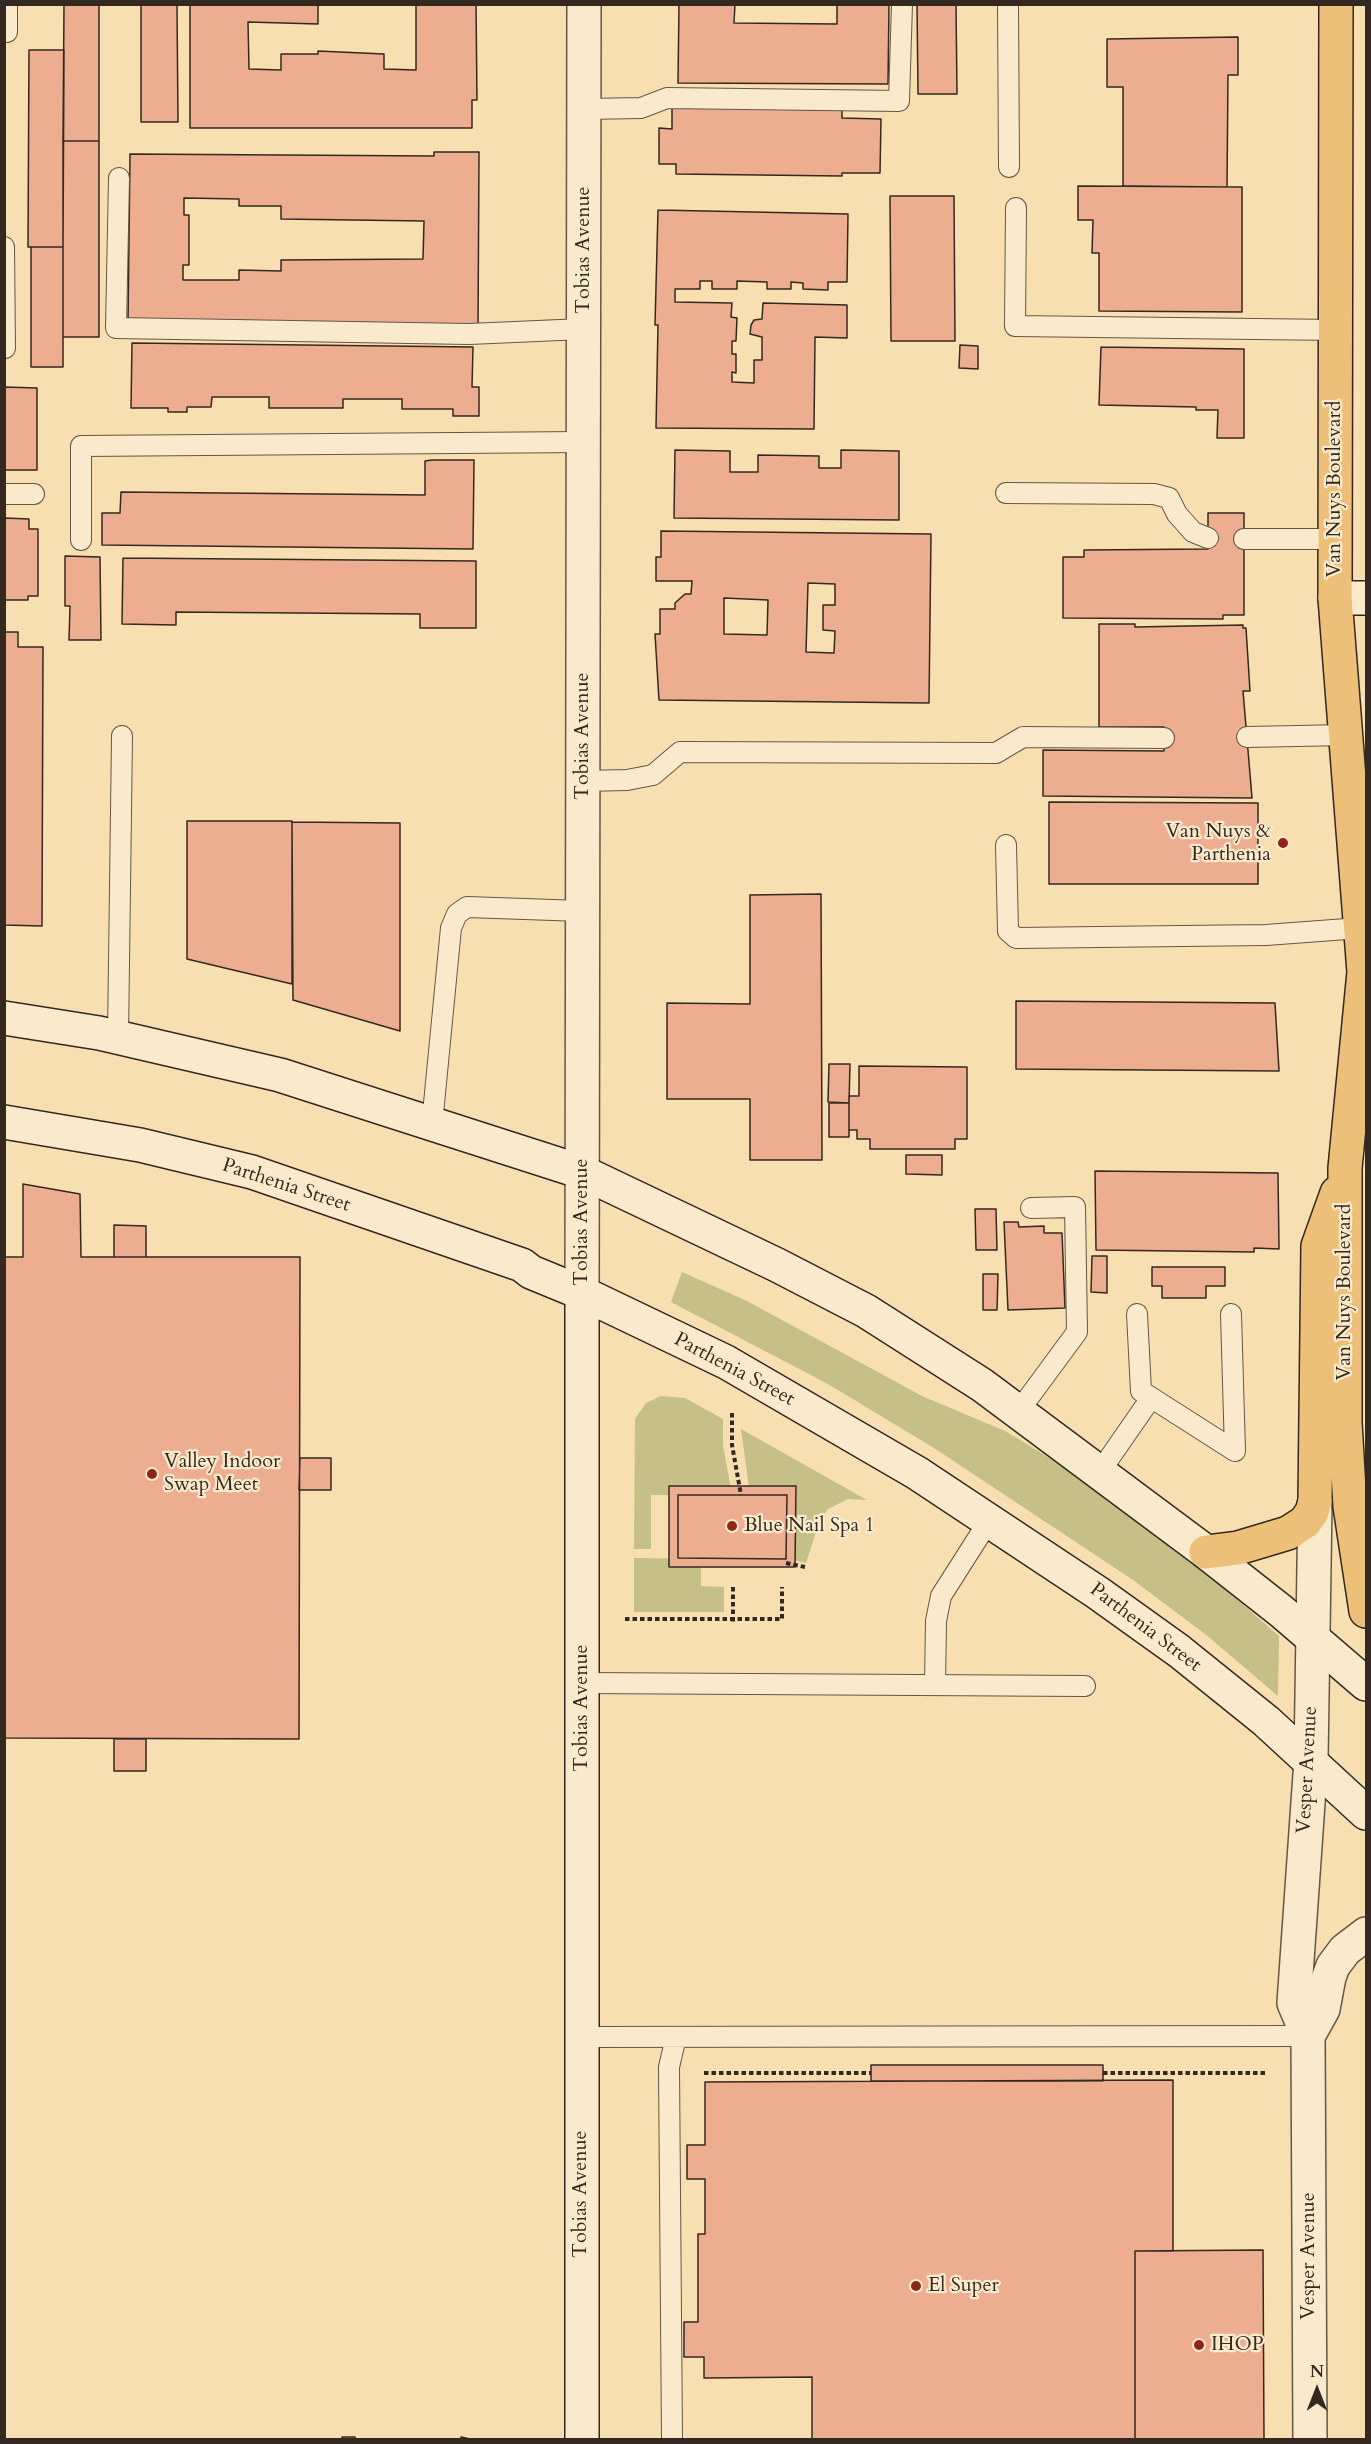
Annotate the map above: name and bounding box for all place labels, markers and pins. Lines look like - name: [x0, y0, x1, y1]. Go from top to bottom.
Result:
- place label: Van Nuys & Parthenia: [1165, 820, 1271, 867]
- marker: Van Nuys & Parthenia: [1276, 836, 1290, 850]
- place label: Valley Indoor Swap Meet: [164, 1450, 280, 1497]
- marker: Valley Indoor Swap Meet: [145, 1467, 159, 1481]
- place label: Blue Nail Spa 1: [744, 1514, 875, 1538]
- marker: Blue Nail Spa 1: [725, 1519, 739, 1533]
- place label: El Super: [928, 2274, 999, 2298]
- marker: El Super: [909, 2279, 923, 2293]
- place label: IHOP: [1211, 2333, 1264, 2357]
- marker: IHOP: [1192, 2338, 1206, 2352]

